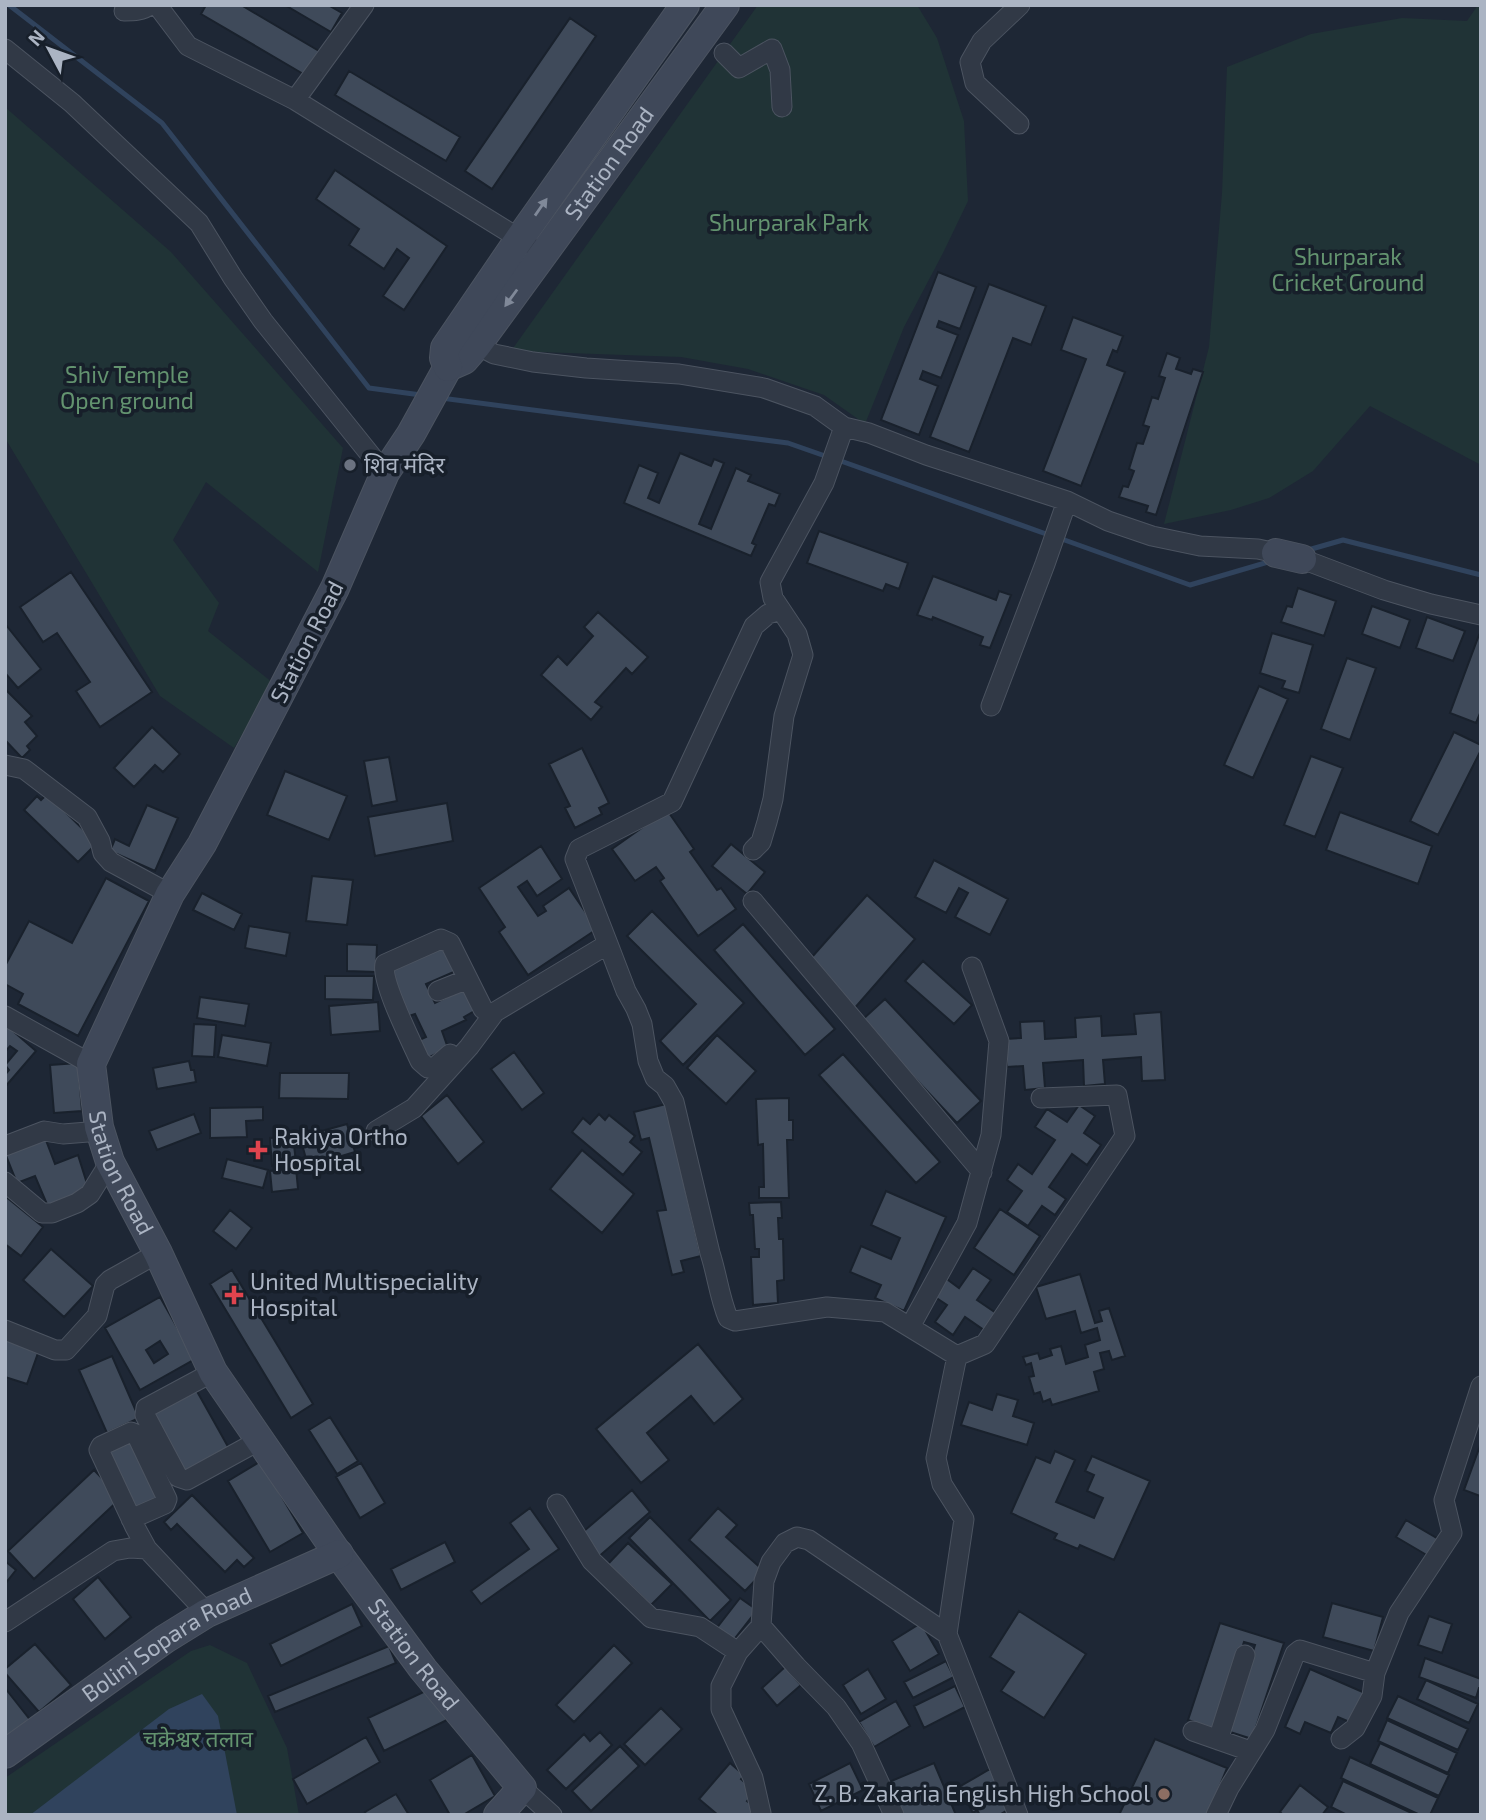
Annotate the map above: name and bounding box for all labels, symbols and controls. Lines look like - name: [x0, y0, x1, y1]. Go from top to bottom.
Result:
- north arrow: [14, 14, 84, 84]
- text: N: [23, 25, 49, 50]
- street label: Station Road: [558, 101, 659, 225]
- one-way arrow: [534, 198, 548, 216]
- park label: Shurparak Park: [709, 208, 869, 236]
- park label: Shurparak Cricket Ground: [1272, 242, 1424, 296]
- one-way arrow: [505, 289, 519, 307]
- park label: Shiv Temple Open ground: [60, 360, 194, 414]
- place label: शिव मंदिर: [364, 450, 445, 478]
- marker: शिव मंदिर: [342, 457, 358, 473]
- street label: Station Road: [263, 576, 349, 707]
- street label: Station Road: [84, 1109, 161, 1239]
- place label: Rakiya Ortho Hospital: [274, 1122, 408, 1176]
- marker: Rakiya Ortho Hospital: [248, 1140, 268, 1160]
- place label: United Multispeciality Hospital: [250, 1267, 479, 1321]
- marker: United Multispeciality Hospital: [224, 1285, 244, 1305]
- street label: Bolinj Sopara Road: [76, 1580, 256, 1707]
- street label: Station Road: [363, 1593, 466, 1715]
- park label: चक्रेश्वर तलाव: [143, 1724, 254, 1752]
- place label: Z. B. Zakaria English High School: [815, 1779, 1150, 1807]
- marker: Z. B. Zakaria English High School: [1156, 1786, 1172, 1802]

